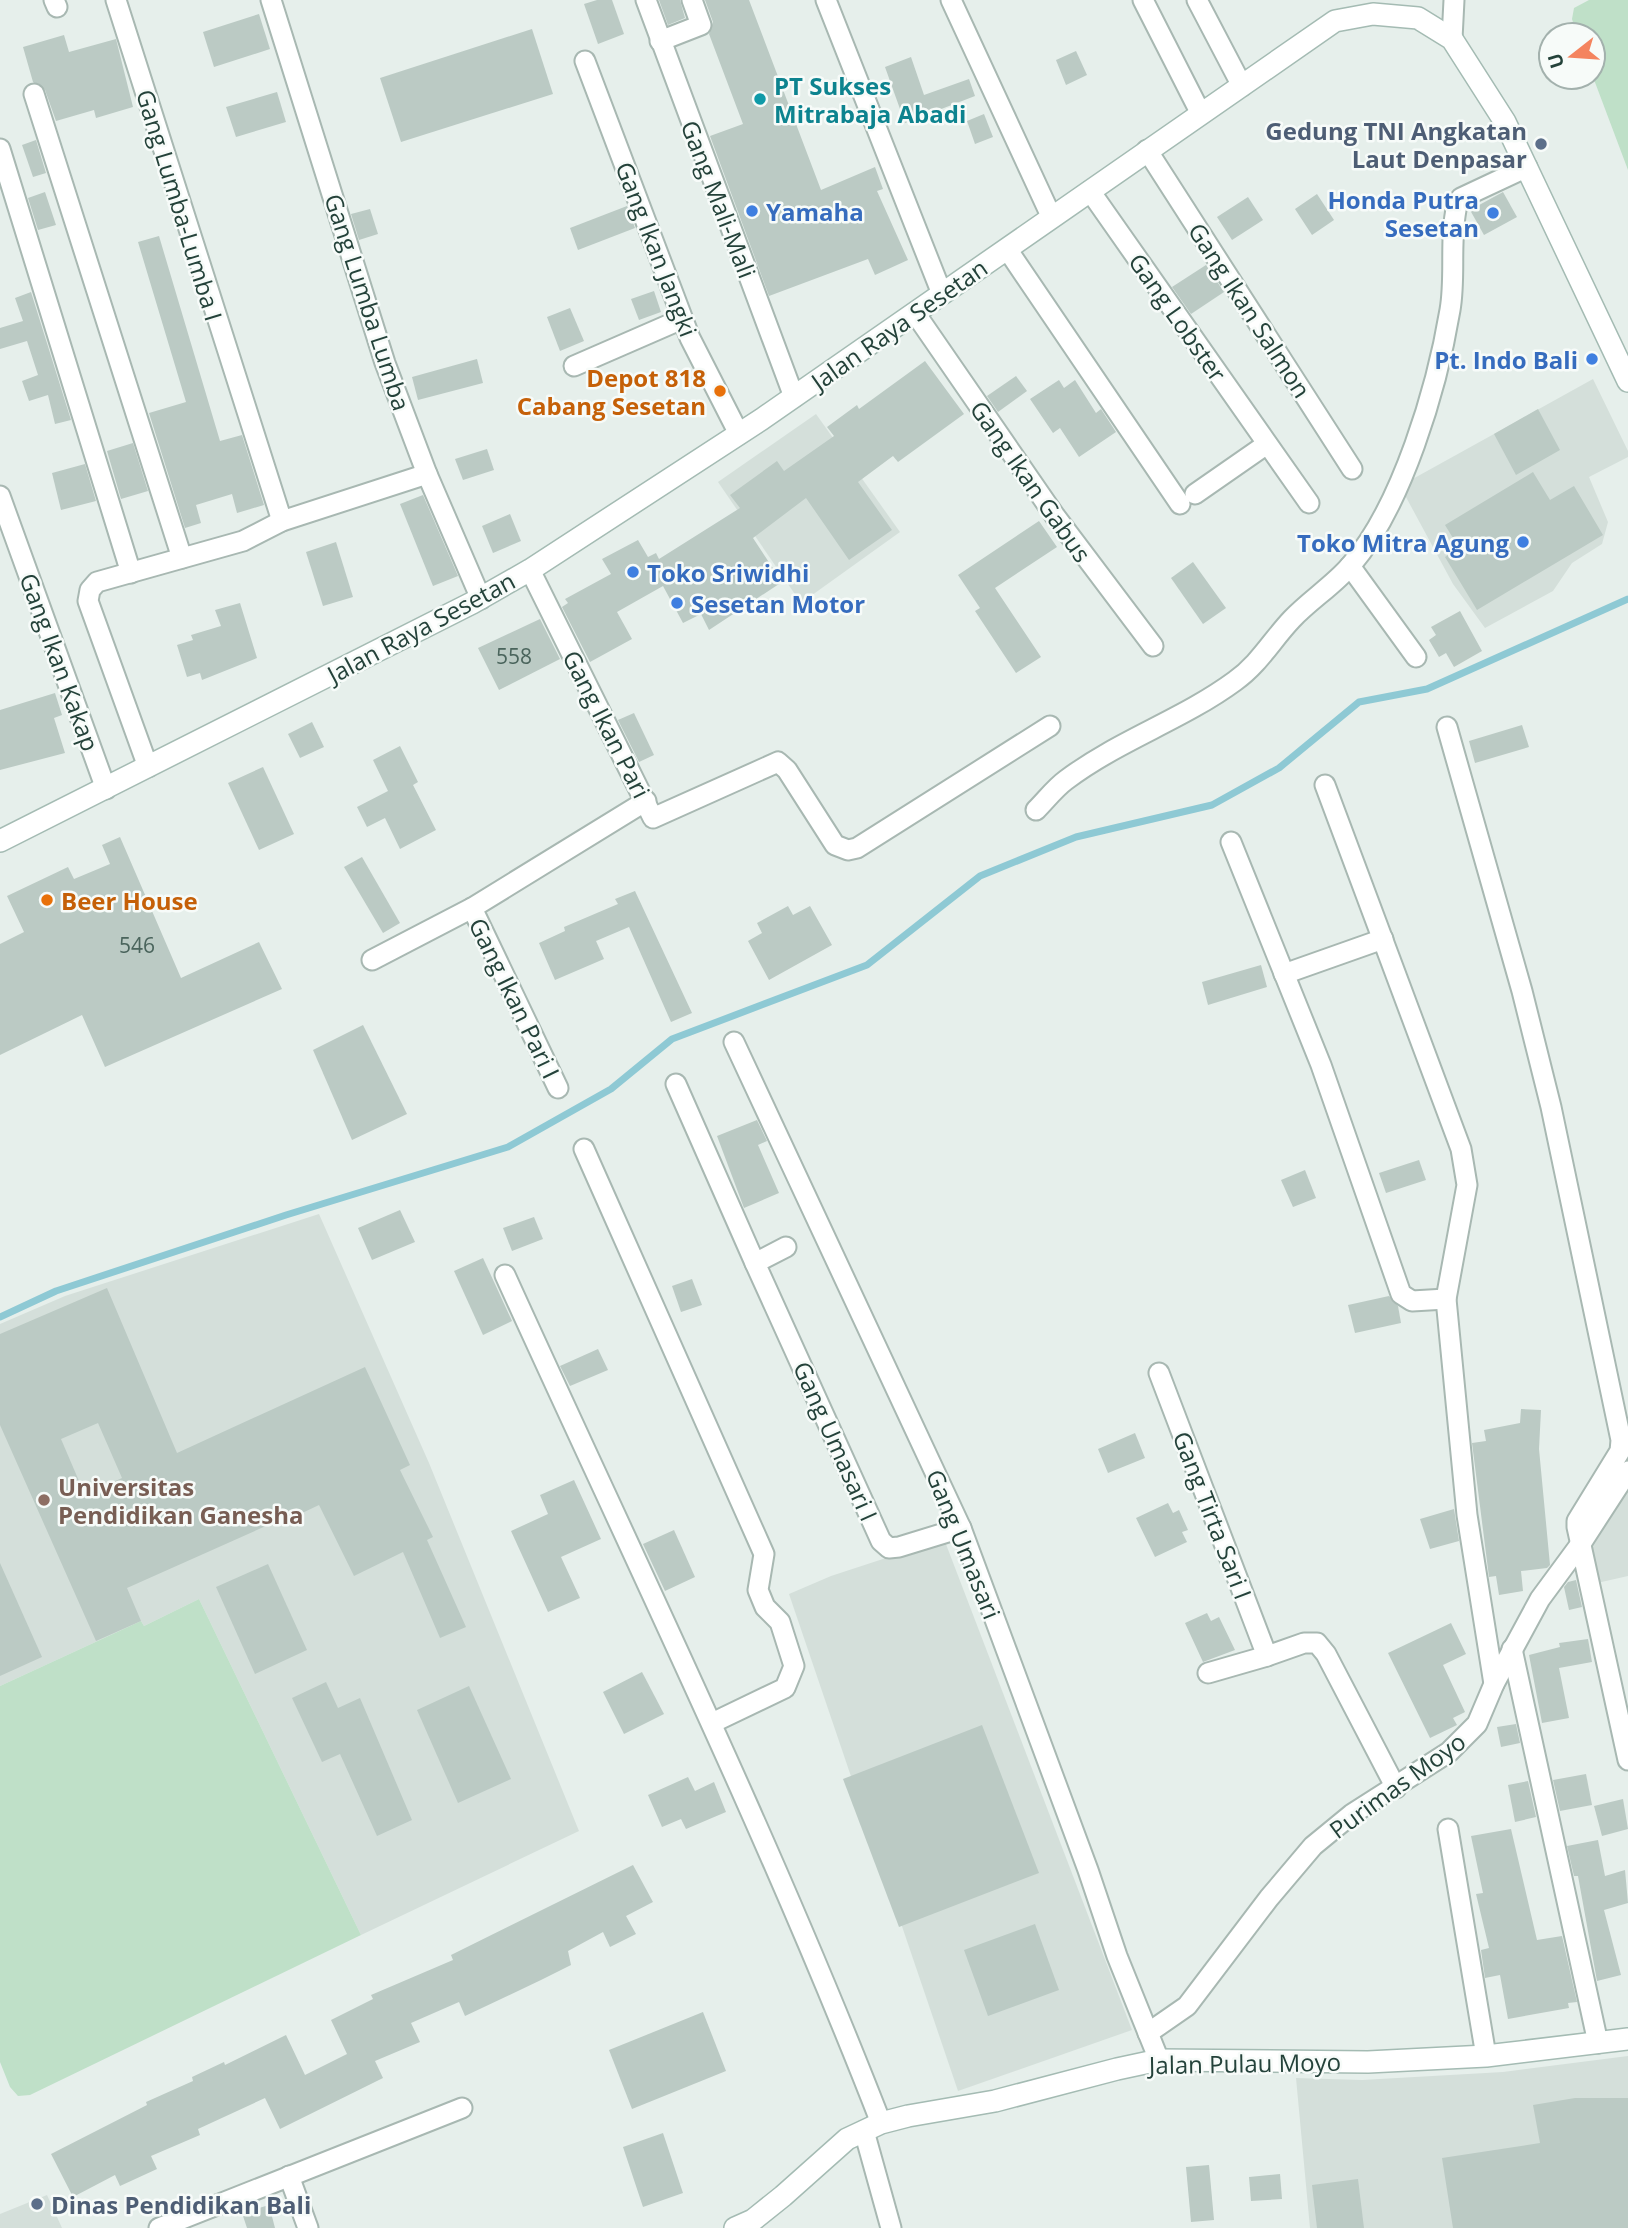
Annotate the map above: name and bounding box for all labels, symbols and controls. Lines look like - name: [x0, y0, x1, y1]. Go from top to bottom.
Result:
- north arrow: [1537, 21, 1607, 91]
- text: U: [1541, 50, 1570, 72]
- place label: PT Sukses Mitrabaja Abadi: [774, 69, 966, 130]
- street label: Gang Lumba-Lumba I: [129, 85, 231, 325]
- marker: PT Sukses Mitrabaja Abadi: [752, 91, 768, 107]
- place label: Gedung TNI Angkatan Laut Denpasar: [1265, 114, 1527, 175]
- street label: Gang Mali-Mali: [674, 115, 764, 283]
- marker: Gedung TNI Angkatan Laut Denpasar: [1533, 136, 1549, 152]
- street label: Gang Ikan Jangki: [609, 157, 705, 341]
- place label: Honda Putra Sesetan: [1327, 183, 1479, 244]
- street label: Gang Lumba Lumba: [317, 189, 419, 415]
- place label: Yamaha: [766, 195, 864, 228]
- marker: Yamaha: [744, 203, 760, 219]
- marker: Honda Putra Sesetan: [1485, 205, 1501, 221]
- street label: Gang Ikan Salmon: [1181, 216, 1319, 404]
- street label: Gang Lobster: [1122, 246, 1235, 388]
- street label: Jalan Raya Sesetan: [803, 251, 994, 398]
- place label: Pt. Indo Bali: [1434, 343, 1578, 376]
- marker: Pt. Indo Bali: [1584, 351, 1600, 367]
- place label: Depot 818 Cabang Sesetan: [517, 361, 706, 422]
- marker: Depot 818 Cabang Sesetan: [712, 383, 728, 399]
- street label: Gang Ikan Gabus: [963, 394, 1099, 568]
- place label: Toko Mitra Agung: [1297, 526, 1509, 559]
- marker: Toko Mitra Agung: [1515, 534, 1531, 550]
- place label: Toko Sriwidhi: [647, 556, 809, 589]
- street label: Jalan Raya Sesetan: [320, 564, 521, 691]
- marker: Toko Sriwidhi: [625, 564, 641, 580]
- street label: Gang Ikan Kakap: [13, 568, 107, 756]
- place label: Sesetan Motor: [691, 587, 865, 620]
- marker: Sesetan Motor: [669, 595, 685, 611]
- house number: 558: [496, 642, 532, 670]
- street label: Gang Ikan Pari: [556, 644, 658, 804]
- place label: Beer House: [61, 884, 198, 917]
- marker: Beer House: [39, 892, 55, 908]
- street label: Gang Ikan Pari I: [462, 912, 568, 1084]
- house number: 546: [119, 931, 155, 959]
- street label: Gang Umasari I: [786, 1356, 886, 1526]
- street label: Gang Tirta Sari I: [1166, 1426, 1260, 1604]
- street label: Gang Umasari: [919, 1464, 1009, 1624]
- place label: Universitas Pendidikan Ganesha: [58, 1470, 303, 1531]
- marker: Universitas Pendidikan Ganesha: [36, 1492, 52, 1508]
- street label: Purimas Moyo: [1322, 1724, 1472, 1846]
- street label: Jalan Pulau Moyo: [1147, 2045, 1341, 2081]
- place label: Dinas Pendidikan Bali: [51, 2188, 311, 2221]
- marker: Dinas Pendidikan Bali: [29, 2196, 45, 2212]

